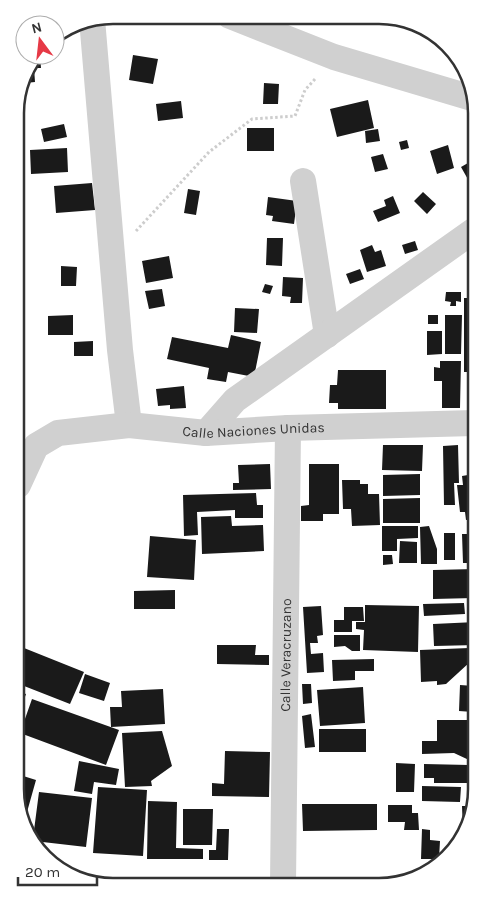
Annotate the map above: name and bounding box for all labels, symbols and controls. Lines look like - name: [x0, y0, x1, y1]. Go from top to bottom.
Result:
- north arrow: [15, 15, 65, 65]
- text: N: [30, 18, 44, 37]
- street label: Calle Naciones Unidas: [182, 419, 325, 442]
- street label: Calle Veracruzano: [277, 598, 295, 712]
- scale bar: [18, 854, 96, 886]
- text: 20 m: [25, 863, 60, 881]

